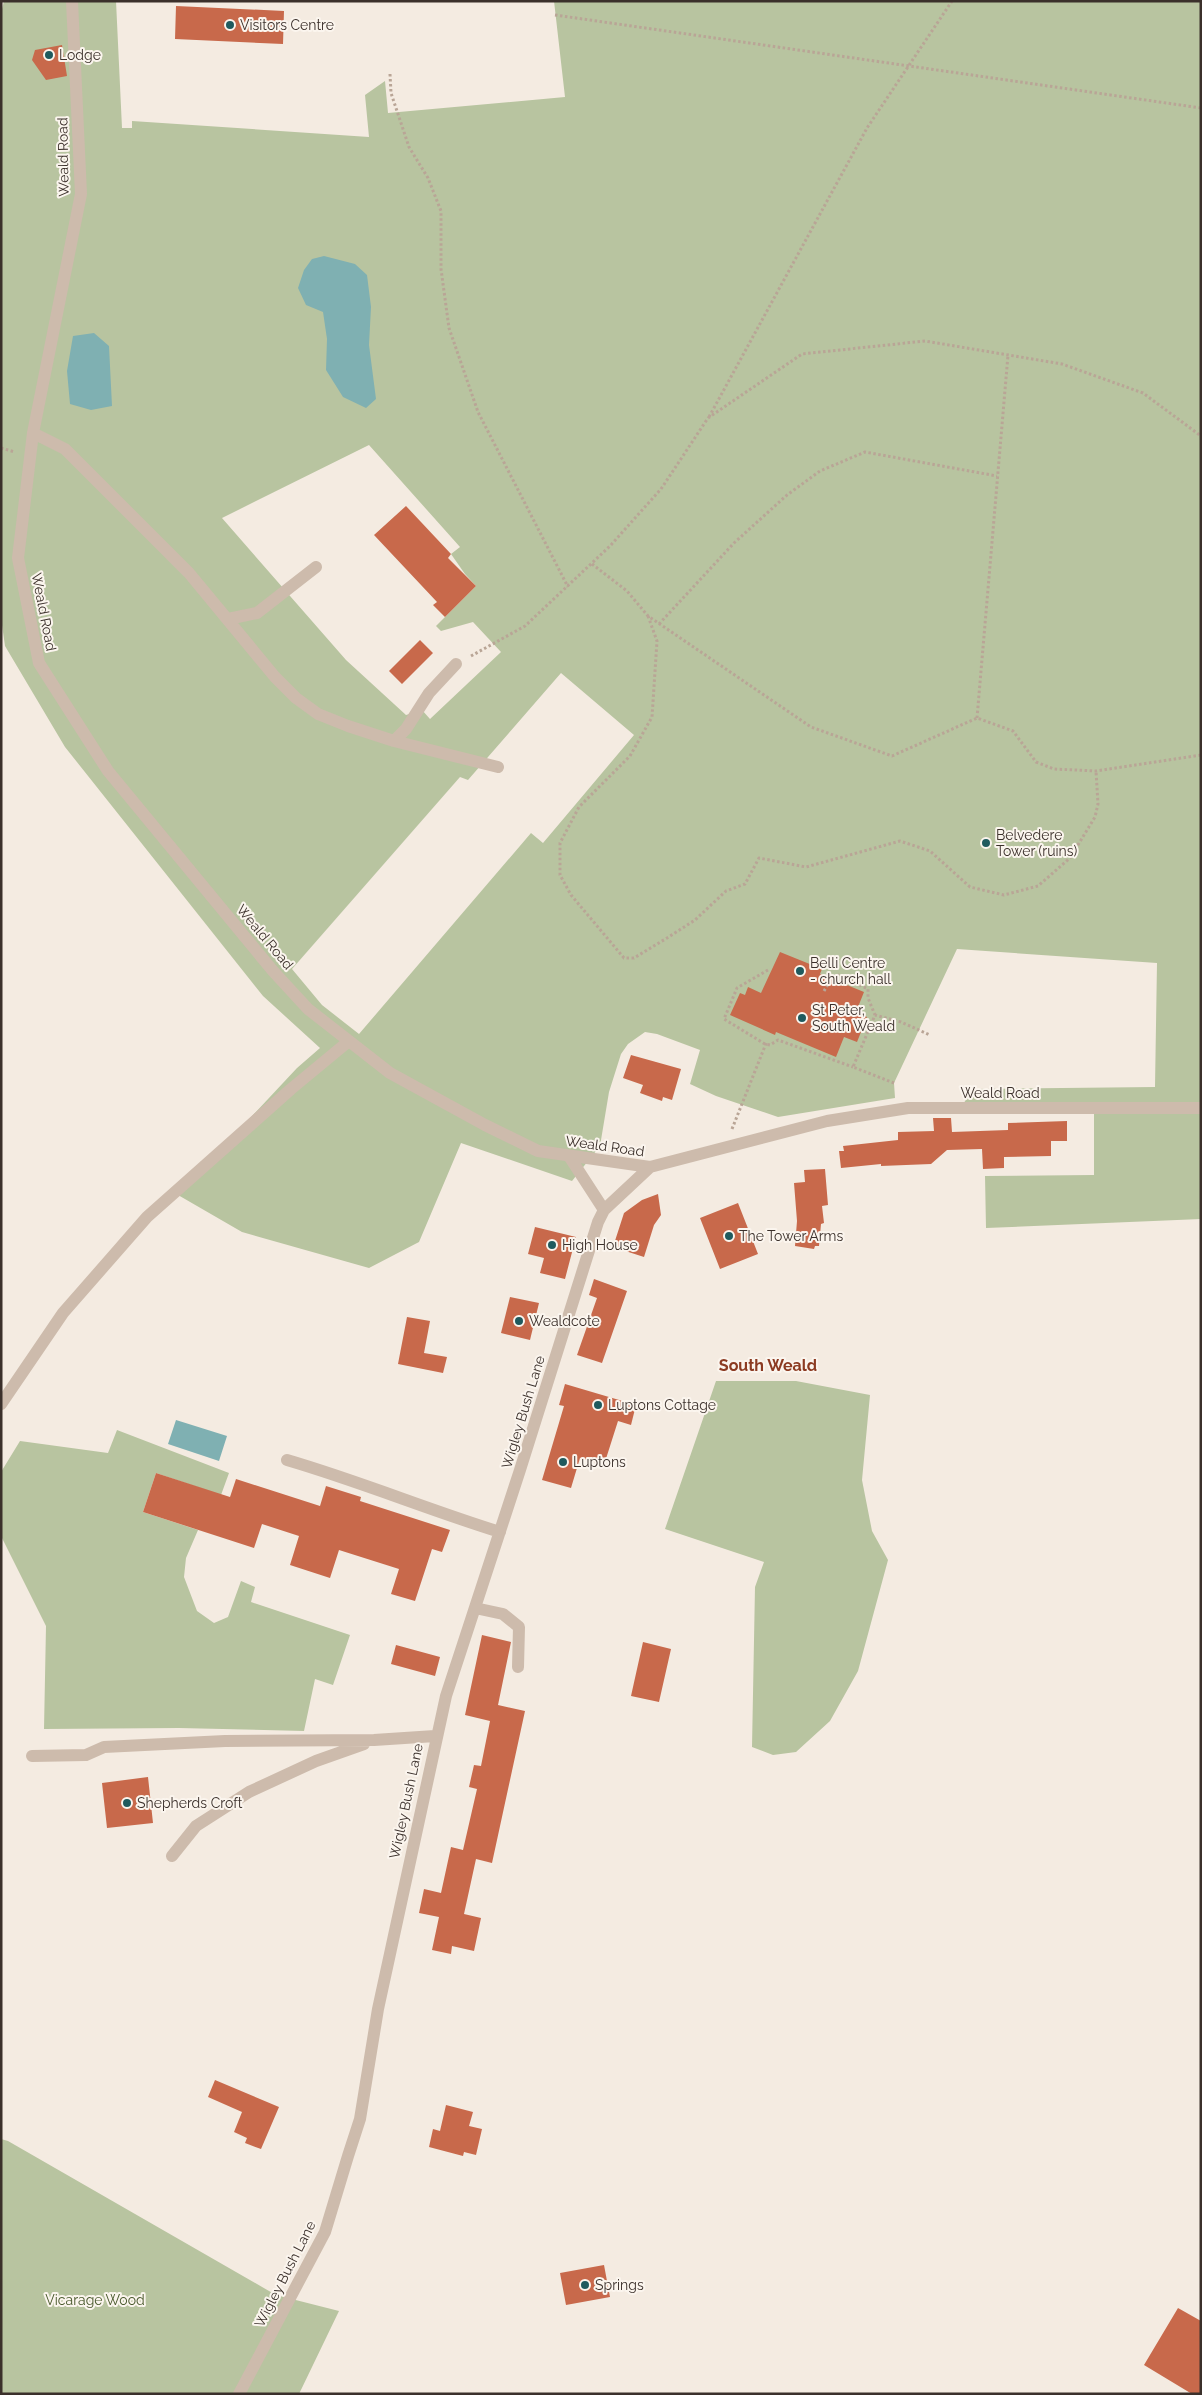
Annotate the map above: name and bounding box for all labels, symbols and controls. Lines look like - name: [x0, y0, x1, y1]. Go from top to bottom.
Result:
- place label: Visitors Centre: [240, 17, 334, 33]
- marker: Visitors Centre: [224, 19, 236, 31]
- place label: Lodge: [59, 47, 101, 63]
- marker: Lodge: [43, 49, 55, 61]
- street label: Weald Road: [54, 117, 72, 197]
- street label: Weald Road: [29, 572, 59, 652]
- place label: Belvedere Tower (ruins): [996, 827, 1078, 859]
- marker: Belvedere Tower (ruins): [980, 837, 992, 849]
- street label: Weald Road: [233, 902, 297, 972]
- place label: Belli Centre - church hall: [810, 955, 891, 987]
- marker: Belli Centre - church hall: [794, 965, 806, 977]
- place label: St Peter, South Weald: [812, 1002, 895, 1034]
- marker: St Peter, South Weald: [796, 1012, 808, 1024]
- street label: Weald Road: [960, 1085, 1040, 1101]
- street label: Weald Road: [565, 1133, 645, 1159]
- place label: The Tower Arms: [739, 1228, 843, 1244]
- marker: The Tower Arms: [723, 1230, 735, 1242]
- place label: High House: [562, 1237, 638, 1253]
- marker: High House: [546, 1239, 558, 1251]
- place label: Wealdcote: [529, 1313, 600, 1329]
- marker: Wealdcote: [513, 1315, 525, 1327]
- street label: Wigley Bush Lane: [498, 1354, 548, 1470]
- district label: South Weald: [719, 1356, 817, 1375]
- place label: Luptons Cottage: [608, 1397, 716, 1413]
- marker: Luptons Cottage: [592, 1399, 604, 1411]
- place label: Luptons: [573, 1454, 626, 1470]
- marker: Luptons: [557, 1456, 569, 1468]
- street label: Wigley Bush Lane: [386, 1742, 426, 1860]
- place label: Shepherds Croft: [137, 1795, 243, 1811]
- marker: Shepherds Croft: [121, 1797, 133, 1809]
- street label: Wigley Bush Lane: [251, 2218, 319, 2330]
- place label: Springs: [595, 2277, 644, 2293]
- marker: Springs: [579, 2279, 591, 2291]
- park label: Vicarage Wood: [45, 2292, 145, 2308]

